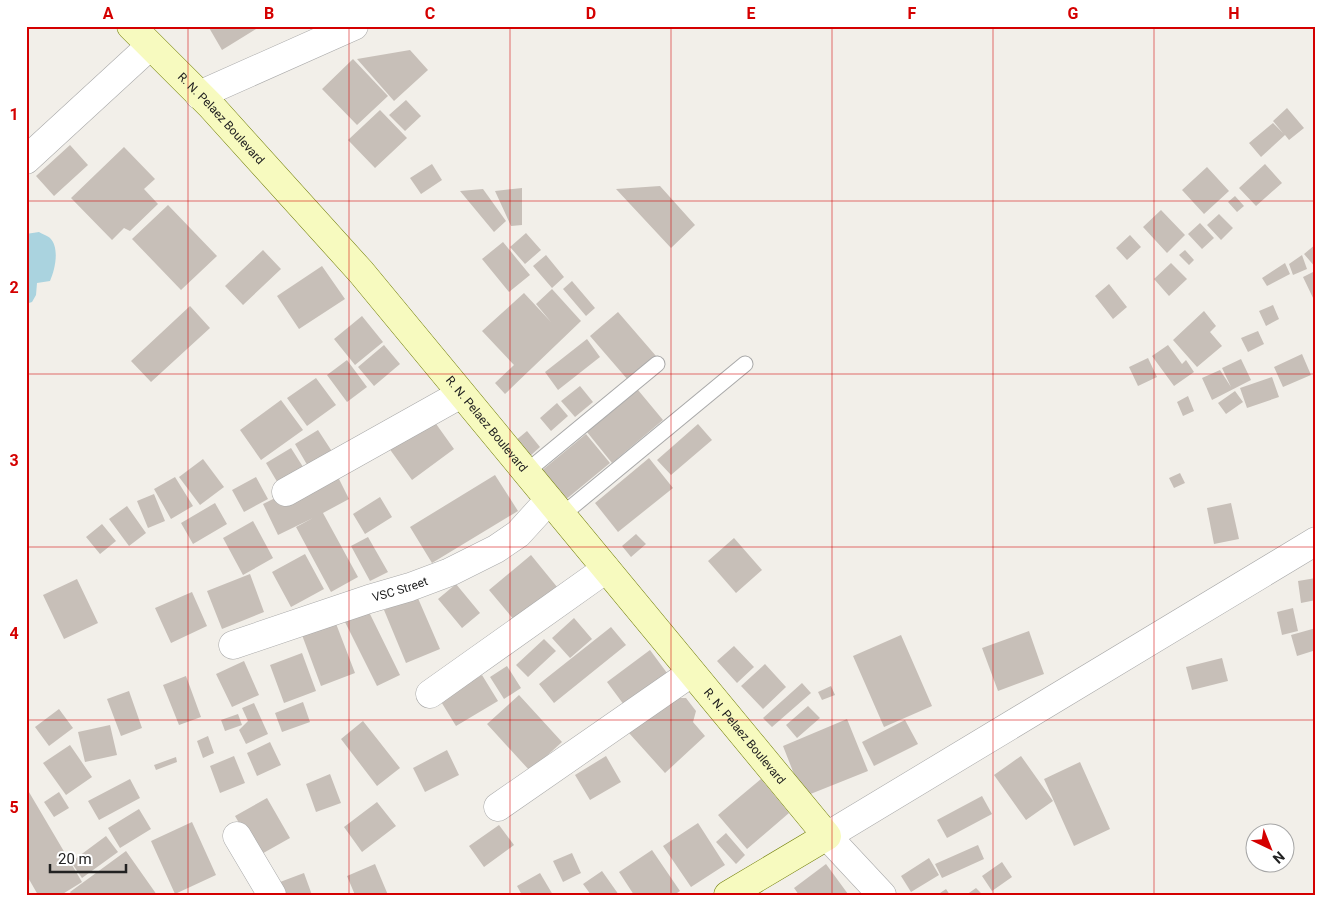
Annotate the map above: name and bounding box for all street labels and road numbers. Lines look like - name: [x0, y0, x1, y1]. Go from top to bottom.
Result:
- street label: R. N. Pelaez Boulevard: [175, 70, 267, 167]
- street label: R. N. Pelaez Boulevard: [443, 373, 530, 475]
- street label: VSC Street: [371, 574, 430, 605]
- street label: R. N. Pelaez Boulevard: [701, 685, 788, 787]

